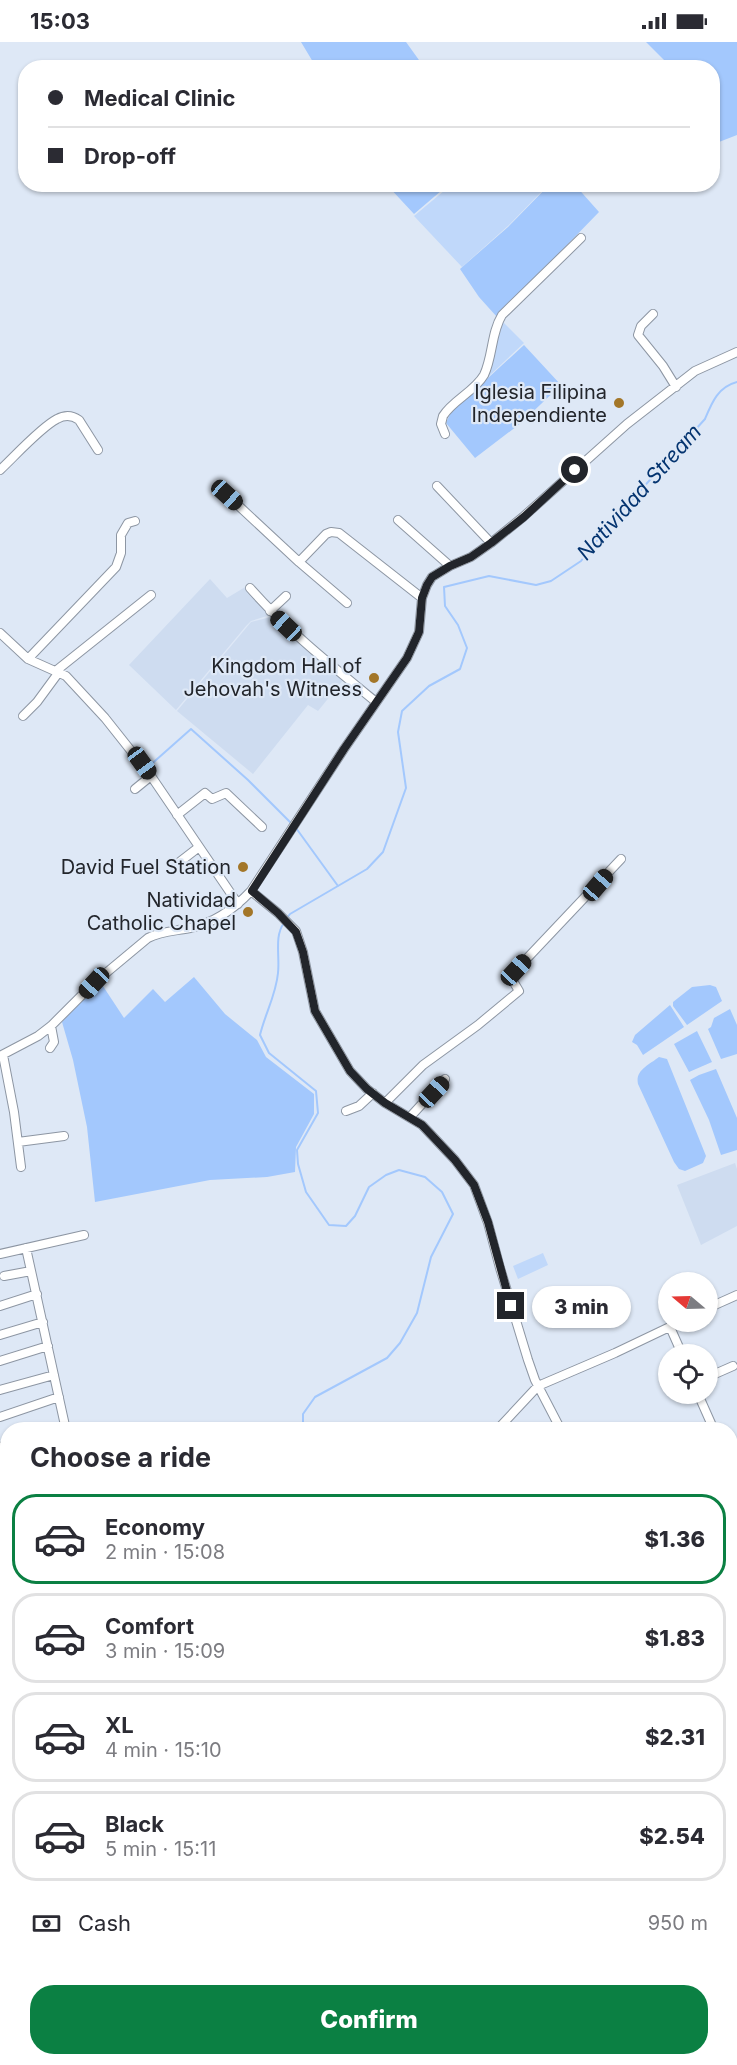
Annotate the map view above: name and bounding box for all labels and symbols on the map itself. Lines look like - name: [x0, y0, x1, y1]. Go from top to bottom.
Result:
- place label: Iglesia Filipina Independiente: [472, 380, 607, 427]
- marker: Iglesia Filipina Independiente: [612, 396, 626, 410]
- water label: Natividad Stream: [572, 419, 706, 565]
- route start: [561, 456, 588, 483]
- car: [208, 476, 246, 514]
- car: [267, 607, 305, 645]
- place label: Kingdom Hall of Jehovah's Witness: [183, 654, 363, 701]
- marker: Kingdom Hall of Jehovah's Witness: [367, 671, 381, 685]
- car: [124, 743, 160, 783]
- place label: David Fuel Station: [61, 855, 231, 879]
- marker: David Fuel Station: [236, 860, 250, 874]
- car: [579, 866, 617, 904]
- place label: Natividad Catholic Chapel: [87, 888, 236, 935]
- marker: Natividad Catholic Chapel: [241, 905, 255, 919]
- car: [497, 951, 535, 989]
- car: [75, 964, 113, 1002]
- car: [415, 1073, 453, 1111]
- north arrow: [658, 1272, 718, 1332]
- callout: 3 min: [532, 1285, 631, 1327]
- route end: [497, 1292, 524, 1319]

